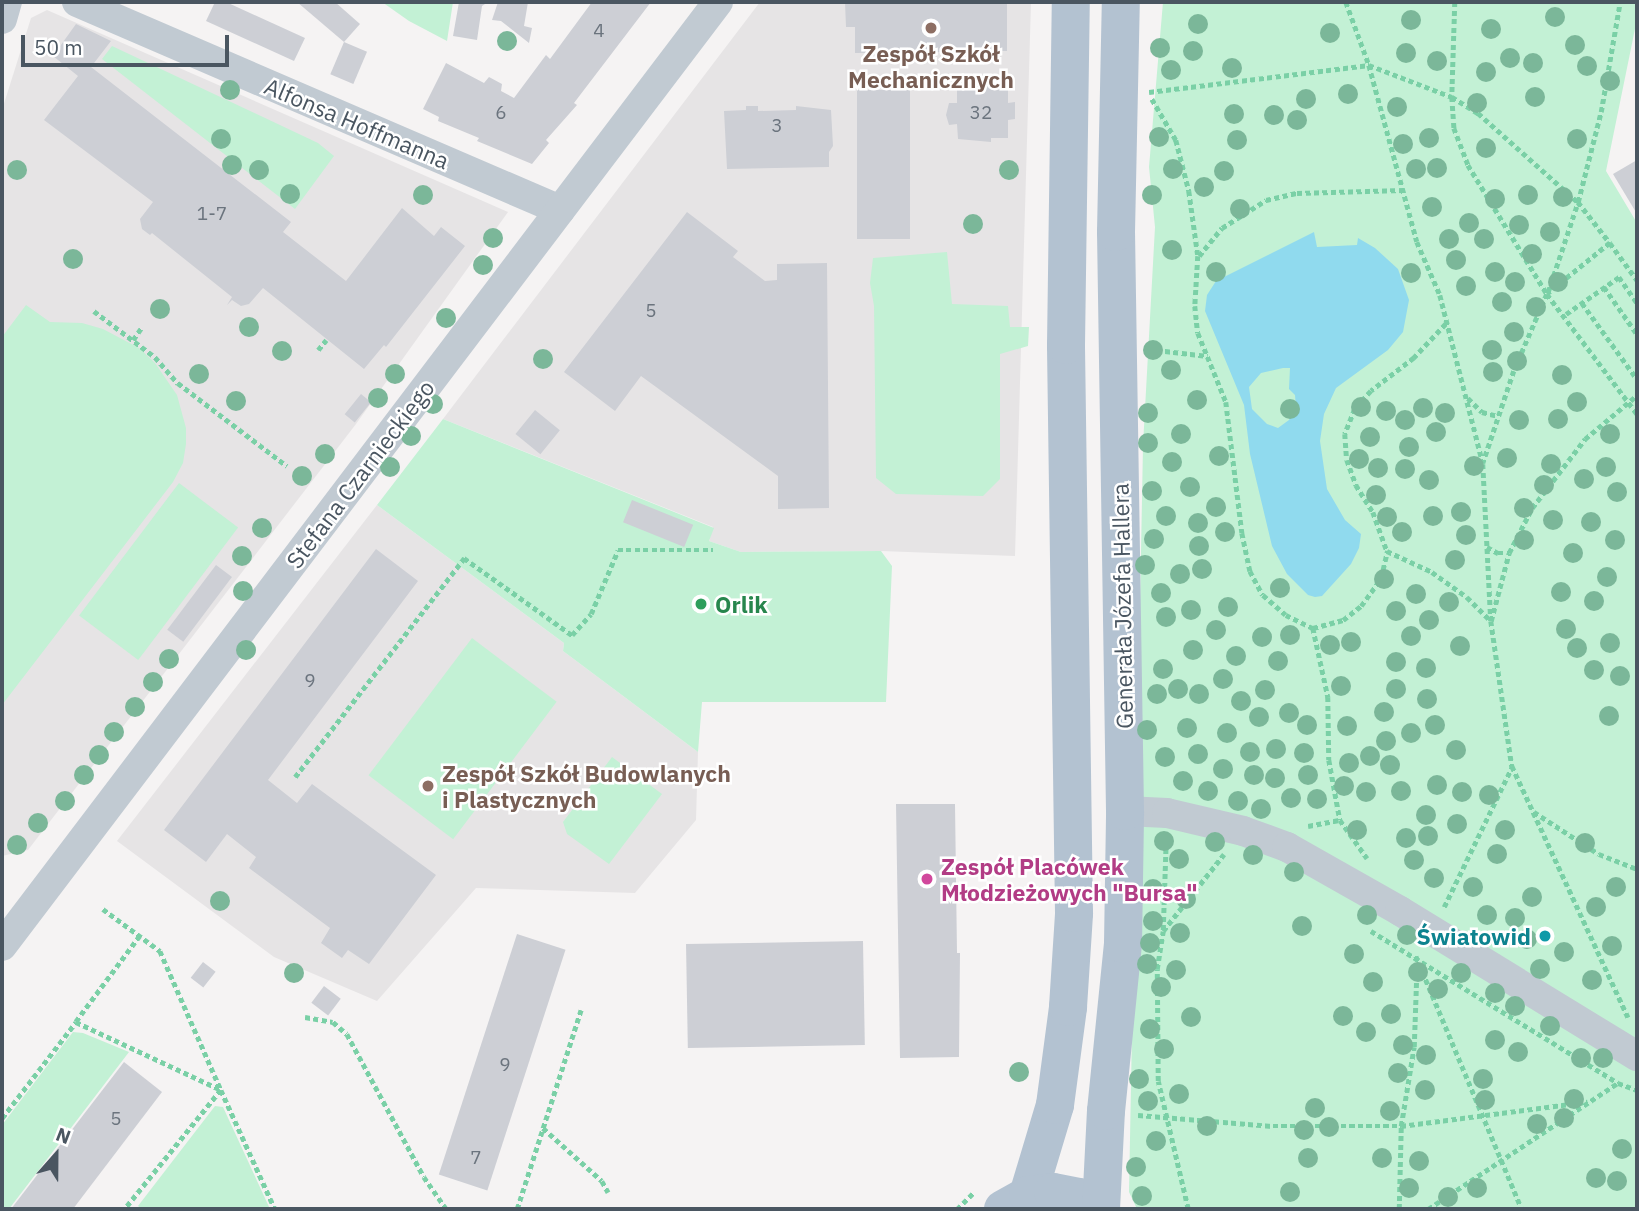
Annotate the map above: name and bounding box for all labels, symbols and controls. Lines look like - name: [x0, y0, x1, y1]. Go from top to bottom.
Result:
- house number: 4: [593, 20, 605, 42]
- marker: Zespół Szkół Mechanicznych: [923, 20, 939, 36]
- scale bar: [24, 21, 233, 65]
- text: 50 m: [34, 33, 83, 61]
- place label: Zespół Szkół Mechanicznych: [848, 39, 1014, 93]
- street label: Alfonsa Hoffmanna: [261, 72, 453, 174]
- house number: 6: [495, 102, 507, 124]
- house number: 32: [970, 102, 992, 124]
- house number: 3: [771, 115, 783, 137]
- house number: 1-7: [197, 203, 227, 225]
- house number: 5: [645, 300, 657, 322]
- street label: Stefana Czarnieckiego: [280, 374, 440, 574]
- street label: Generała Józefa Hallera: [1106, 483, 1138, 729]
- place label: Orlik: [715, 590, 768, 618]
- marker: Orlik: [693, 596, 709, 612]
- house number: 9: [304, 670, 316, 692]
- place label: Zespół Szkół Budowlanych i Plastycznych: [442, 759, 731, 813]
- marker: Zespół Szkół Budowlanych i Plastycznych: [420, 778, 436, 794]
- place label: Zespół Placówek Młodzieżowych "Bursa": [941, 852, 1198, 906]
- marker: Zespół Placówek Młodzieżowych "Bursa": [919, 871, 935, 887]
- place label: Światowid: [1416, 922, 1531, 950]
- marker: Światowid: [1537, 928, 1553, 944]
- house number: 9: [499, 1054, 511, 1076]
- house number: 5: [110, 1108, 122, 1130]
- north arrow: [21, 1120, 91, 1190]
- text: N: [53, 1122, 74, 1149]
- house number: 7: [470, 1147, 482, 1169]

